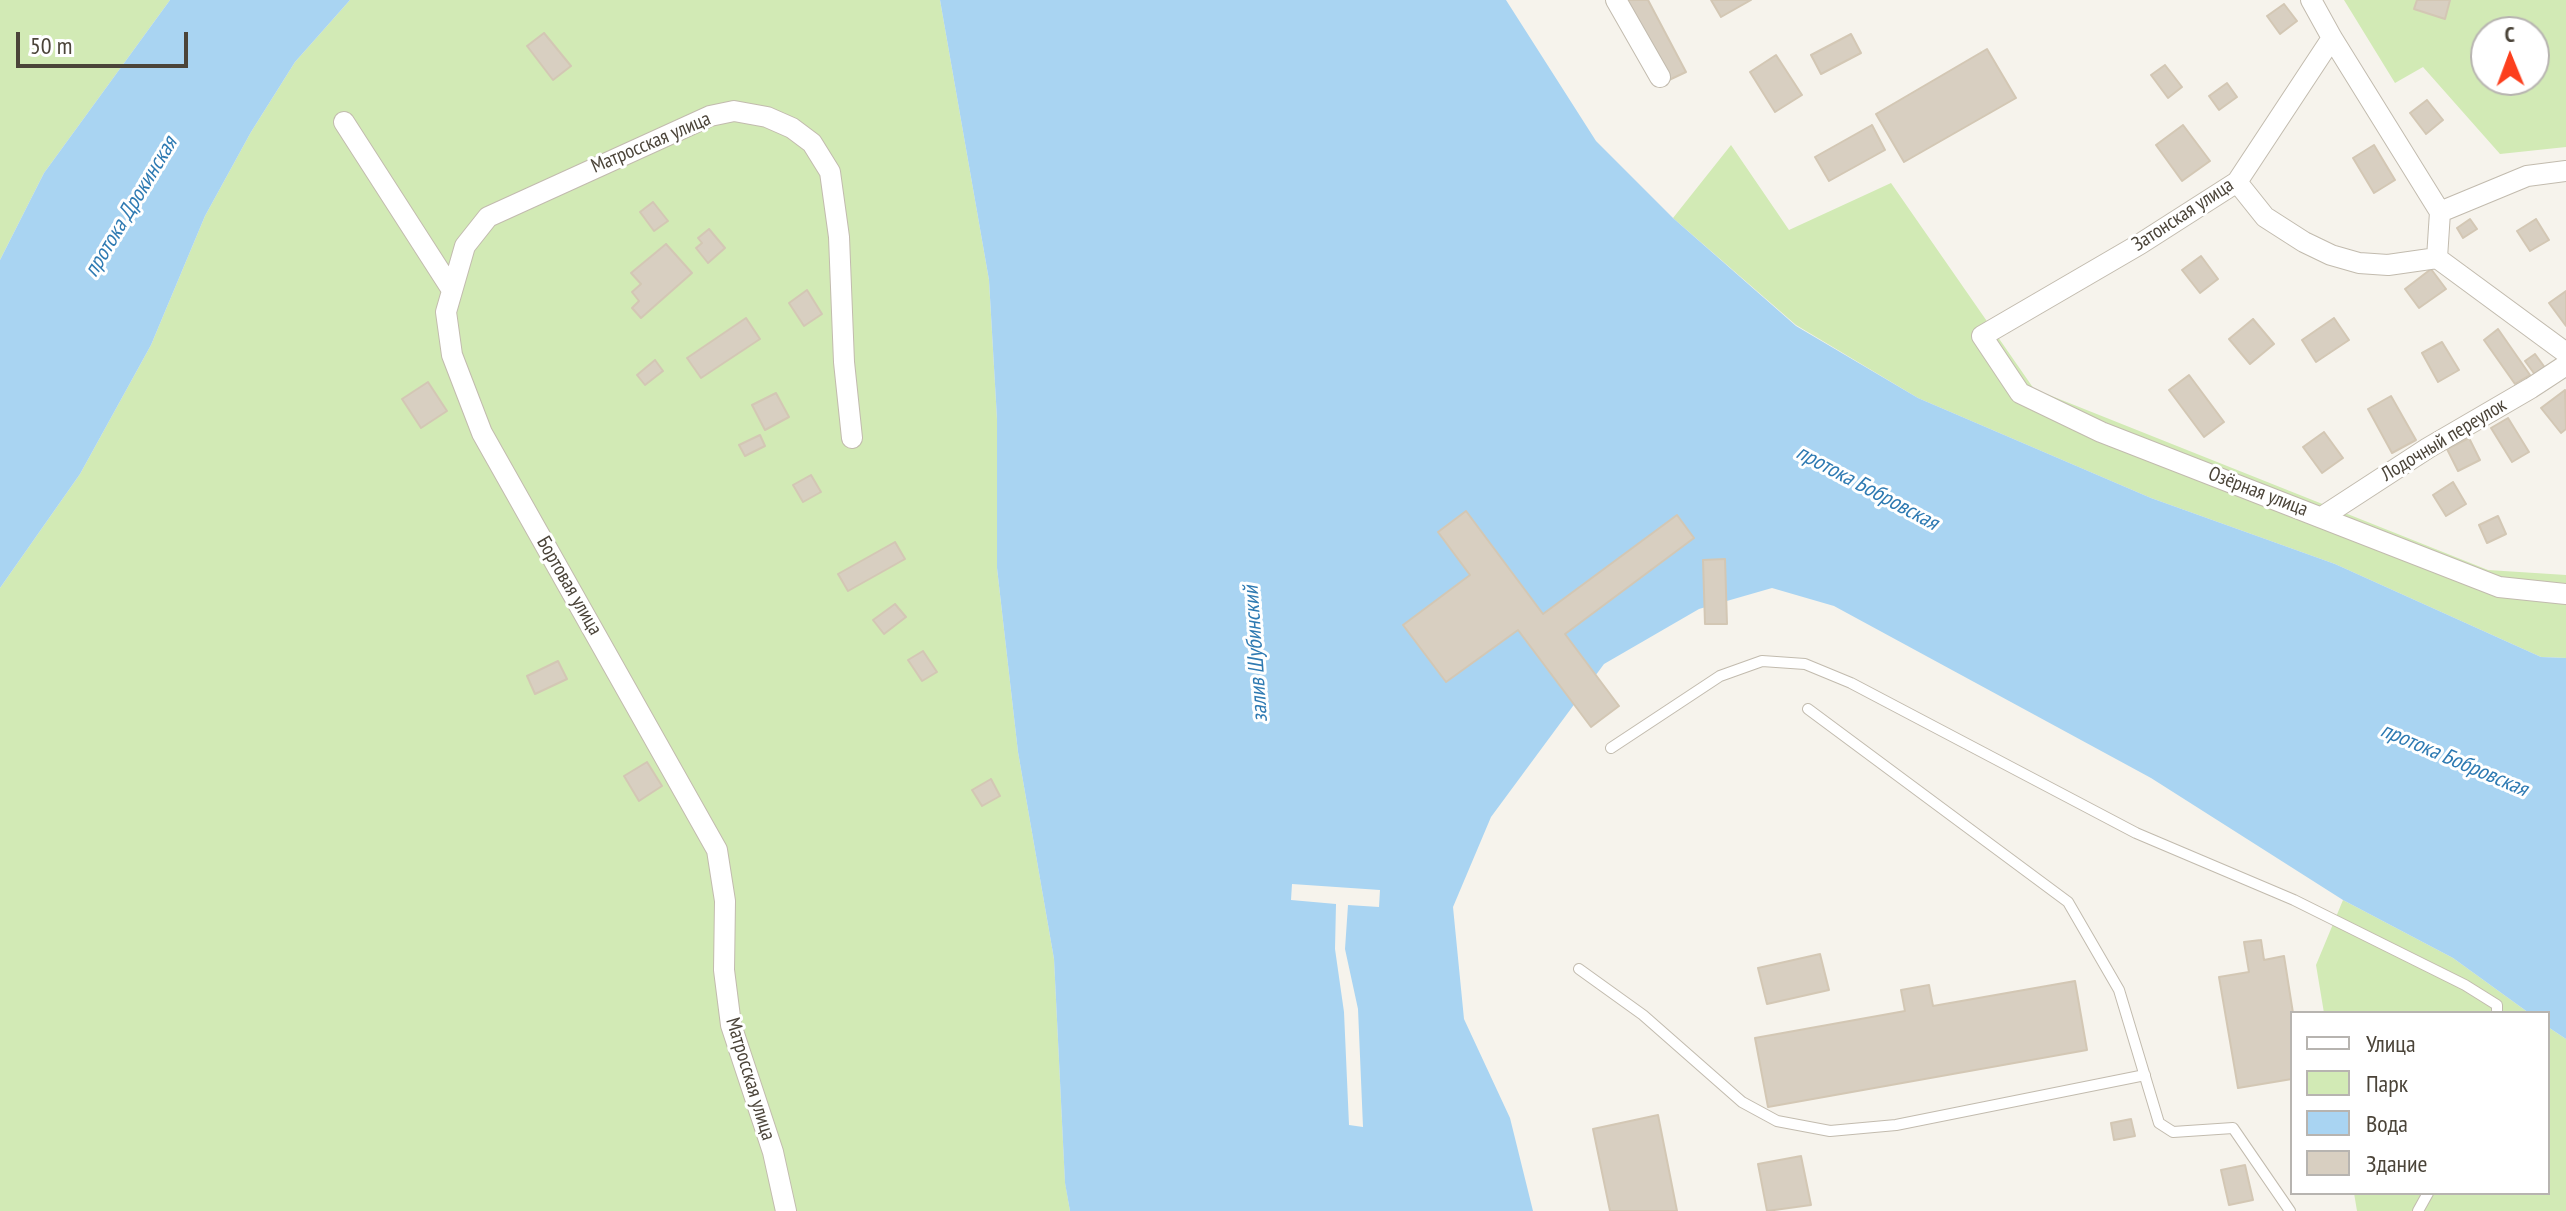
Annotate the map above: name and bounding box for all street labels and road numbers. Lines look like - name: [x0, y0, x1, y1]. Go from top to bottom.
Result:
- street label: Матросская улица: [588, 107, 714, 179]
- street label: Затонская улица: [2128, 173, 2238, 257]
- street label: Лодочный переулок: [2377, 393, 2511, 487]
- street label: Озёрная улица: [2205, 462, 2311, 522]
- street label: Бортовая улица: [531, 532, 607, 640]
- street label: Матросская улица: [720, 1015, 780, 1143]

